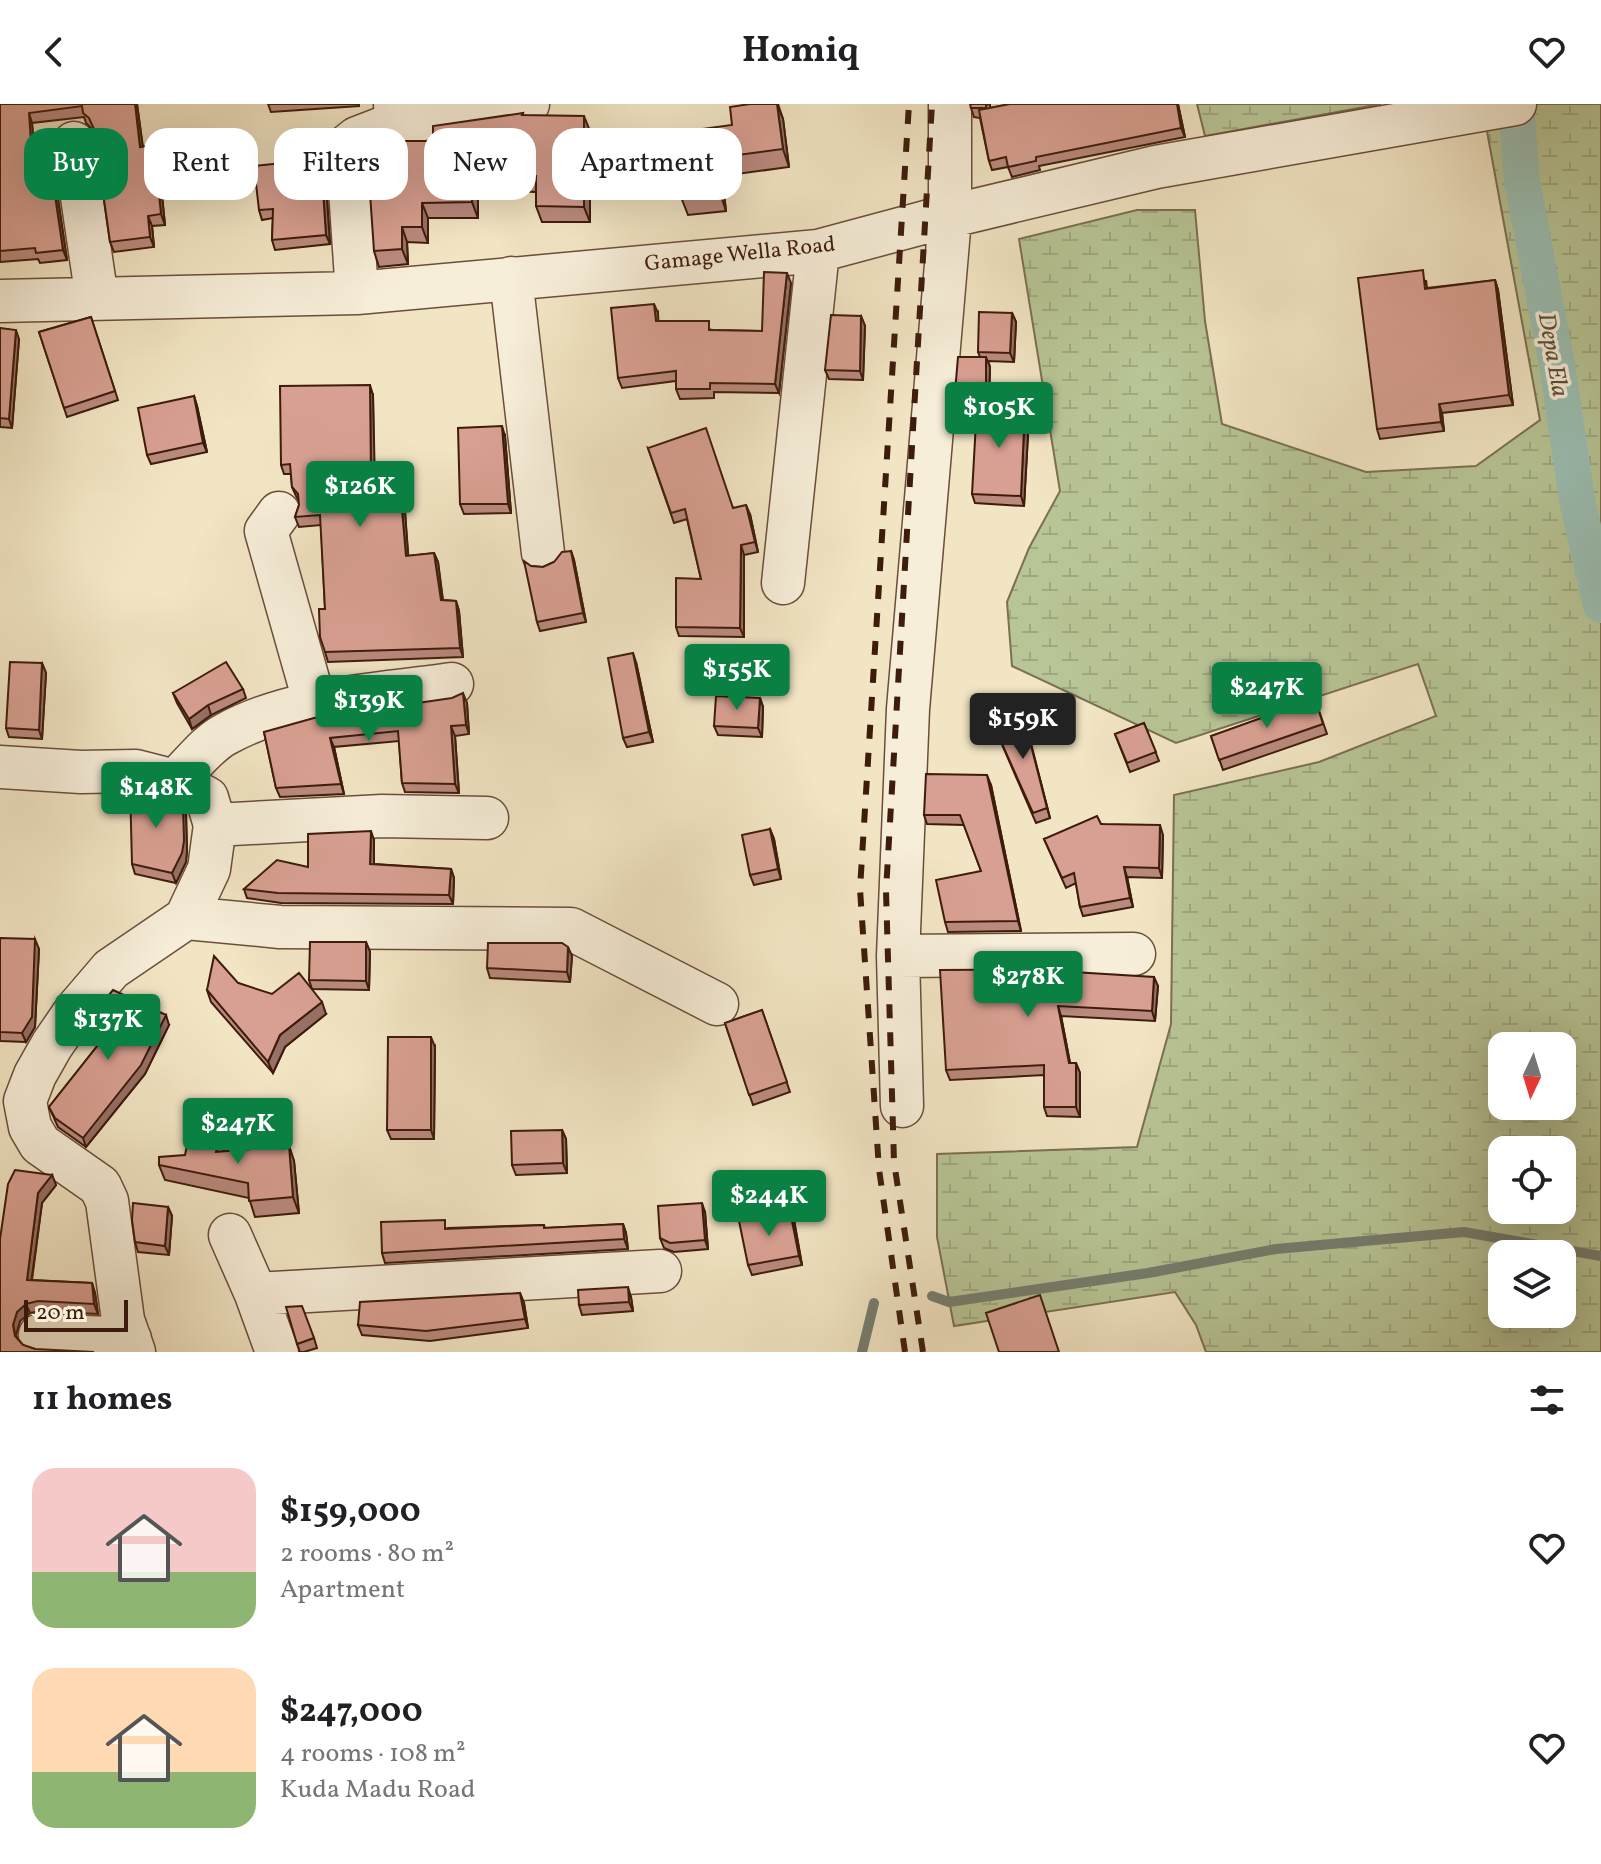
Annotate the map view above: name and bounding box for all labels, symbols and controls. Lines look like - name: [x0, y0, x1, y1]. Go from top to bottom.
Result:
- text: Homiq: [742, 27, 859, 77]
- icon: back: [32, 30, 76, 74]
- icon: heart: [1525, 30, 1569, 74]
- chip: Buy: [24, 128, 128, 200]
- chip: Rent: [144, 128, 258, 200]
- chip: Filters: [274, 128, 408, 200]
- chip: New: [424, 128, 536, 200]
- chip: Apartment: [552, 128, 742, 200]
- street label: Gamage Wella Road: [643, 230, 837, 280]
- water label: Depa Ela: [1528, 310, 1576, 400]
- pin: $105K: [943, 382, 1055, 450]
- text: $105K: [963, 390, 1035, 426]
- pin: $126K: [304, 461, 416, 529]
- text: $126K: [324, 469, 396, 505]
- pin: $155K: [681, 644, 793, 712]
- text: $155K: [703, 652, 771, 688]
- pin: $247K: [1211, 662, 1323, 730]
- text: $247K: [1230, 670, 1304, 706]
- pin: $139K: [313, 675, 425, 743]
- text: $139K: [334, 683, 405, 719]
- pin: $159K: [967, 693, 1079, 761]
- text: $159K: [988, 701, 1058, 737]
- pin: $148K: [100, 762, 212, 830]
- text: $148K: [119, 770, 193, 806]
- pin: $278K: [972, 951, 1084, 1019]
- text: $278K: [992, 959, 1064, 995]
- pin: $137K: [52, 994, 164, 1062]
- text: $137K: [73, 1002, 143, 1038]
- north arrow: [1488, 1032, 1576, 1120]
- map controls: [1488, 1032, 1576, 1328]
- pin: $247K: [182, 1098, 294, 1166]
- text: $247K: [201, 1106, 275, 1142]
- button: locate: [1488, 1136, 1576, 1224]
- pin: $244K: [713, 1170, 825, 1238]
- text: $244K: [730, 1178, 808, 1214]
- button: layers: [1488, 1240, 1576, 1328]
- scale bar: [24, 1296, 128, 1332]
- text: 20 m: [36, 1298, 85, 1329]
- text: 11 homes: [32, 1377, 172, 1424]
- icon: filters: [1525, 1378, 1569, 1422]
- text: $159,000: [280, 1489, 421, 1536]
- icon: home: [96, 1500, 192, 1596]
- icon: heart: [1525, 1526, 1569, 1570]
- text: 2 rooms · 80 m²: [280, 1536, 454, 1572]
- text: Apartment: [280, 1572, 405, 1608]
- text: $247,000: [280, 1689, 423, 1736]
- icon: home: [96, 1700, 192, 1796]
- icon: heart: [1525, 1726, 1569, 1770]
- text: 4 rooms · 108 m²: [280, 1736, 466, 1772]
- text: Kuda Madu Road: [280, 1772, 476, 1808]

